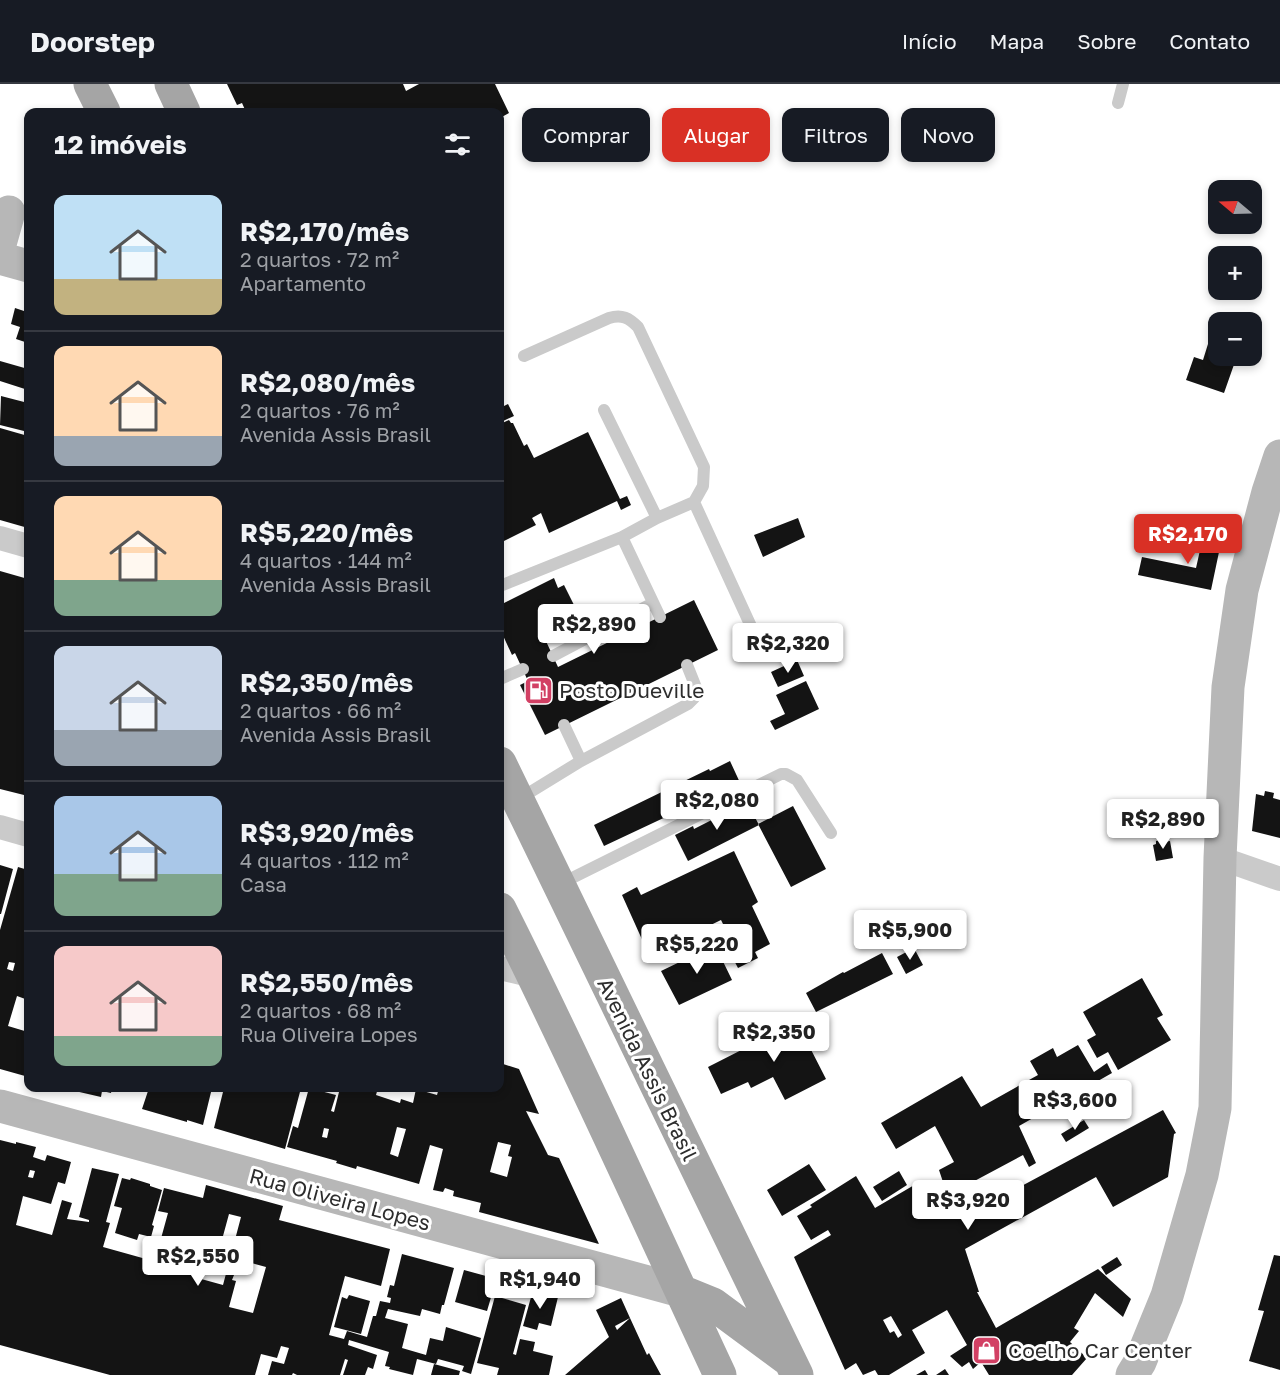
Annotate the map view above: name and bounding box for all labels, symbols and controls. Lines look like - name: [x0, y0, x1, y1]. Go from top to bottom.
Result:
- text: Doorstep: [30, 25, 155, 58]
- text: Início: [902, 28, 957, 54]
- text: Mapa: [990, 28, 1044, 54]
- text: Sobre: [1077, 28, 1136, 54]
- text: Contato: [1169, 28, 1250, 54]
- chip: Comprar: [522, 108, 650, 162]
- chip: Alugar: [662, 108, 770, 162]
- chip: Filtros: [782, 108, 889, 162]
- chip: Novo: [901, 108, 995, 162]
- icon: filters: [441, 128, 474, 161]
- text: 12 imóveis: [54, 129, 187, 160]
- north arrow: [1208, 180, 1262, 234]
- map controls: [1208, 180, 1262, 366]
- text: R$2,170/mês: [240, 216, 409, 247]
- icon: home: [102, 219, 174, 291]
- button: +: [1208, 246, 1262, 300]
- text: 2 quartos · 72 m²: [240, 247, 399, 271]
- text: Apartamento: [240, 271, 366, 295]
- button: −: [1208, 312, 1262, 366]
- text: R$2,080/mês: [240, 367, 415, 398]
- icon: home: [102, 370, 174, 442]
- text: 2 quartos · 76 m²: [240, 398, 400, 422]
- text: Avenida Assis Brasil: [240, 422, 431, 446]
- pin: R$2,170: [1133, 514, 1243, 565]
- text: R$5,220/mês: [240, 517, 413, 548]
- icon: home: [102, 520, 174, 592]
- text: R$2,170: [1148, 521, 1228, 545]
- text: 4 quartos · 144 m²: [240, 548, 412, 572]
- text: Avenida Assis Brasil: [240, 572, 431, 596]
- pin: R$2,890: [539, 604, 649, 655]
- text: R$2,890: [552, 611, 636, 635]
- pin: R$2,320: [733, 623, 843, 674]
- text: R$2,320: [746, 630, 830, 654]
- text: R$2,350/mês: [240, 667, 413, 698]
- icon: home: [102, 670, 174, 742]
- fuel station icon: Posto Dueville: [522, 674, 554, 706]
- place label: Posto Dueville: [559, 677, 705, 703]
- text: 2 quartos · 66 m²: [240, 698, 401, 722]
- text: Avenida Assis Brasil: [240, 722, 431, 746]
- pin: R$2,080: [662, 780, 772, 831]
- text: R$2,080: [675, 787, 759, 811]
- pin: R$2,890: [1108, 799, 1218, 850]
- text: R$2,890: [1121, 806, 1205, 830]
- text: R$3,920/mês: [240, 817, 414, 848]
- icon: home: [102, 820, 174, 892]
- text: 4 quartos · 112 m²: [240, 848, 409, 872]
- text: Casa: [240, 872, 287, 896]
- pin: R$5,900: [855, 910, 965, 961]
- text: R$5,900: [868, 917, 952, 941]
- pin: R$5,220: [642, 924, 752, 975]
- text: R$5,220: [655, 931, 739, 955]
- text: R$2,550/mês: [240, 967, 413, 998]
- icon: home: [102, 970, 174, 1042]
- street label: Avenida Assis Brasil: [592, 973, 704, 1165]
- text: 2 quartos · 68 m²: [240, 998, 401, 1022]
- pin: R$2,350: [719, 1012, 829, 1063]
- text: R$2,350: [732, 1019, 816, 1043]
- text: Rua Oliveira Lopes: [240, 1022, 418, 1046]
- pin: R$3,600: [1020, 1080, 1130, 1131]
- text: R$3,600: [1033, 1087, 1117, 1111]
- street label: Rua Oliveira Lopes: [247, 1162, 433, 1236]
- pin: R$3,920: [913, 1180, 1023, 1231]
- text: R$3,920: [926, 1187, 1010, 1211]
- pin: R$2,550: [143, 1236, 253, 1287]
- text: R$2,550: [156, 1243, 240, 1267]
- pin: R$1,940: [485, 1259, 595, 1310]
- text: R$1,940: [499, 1266, 581, 1290]
- shop icon: Coelho Car Center: [971, 1334, 1003, 1366]
- place label: Coelho Car Center: [1008, 1337, 1192, 1363]

